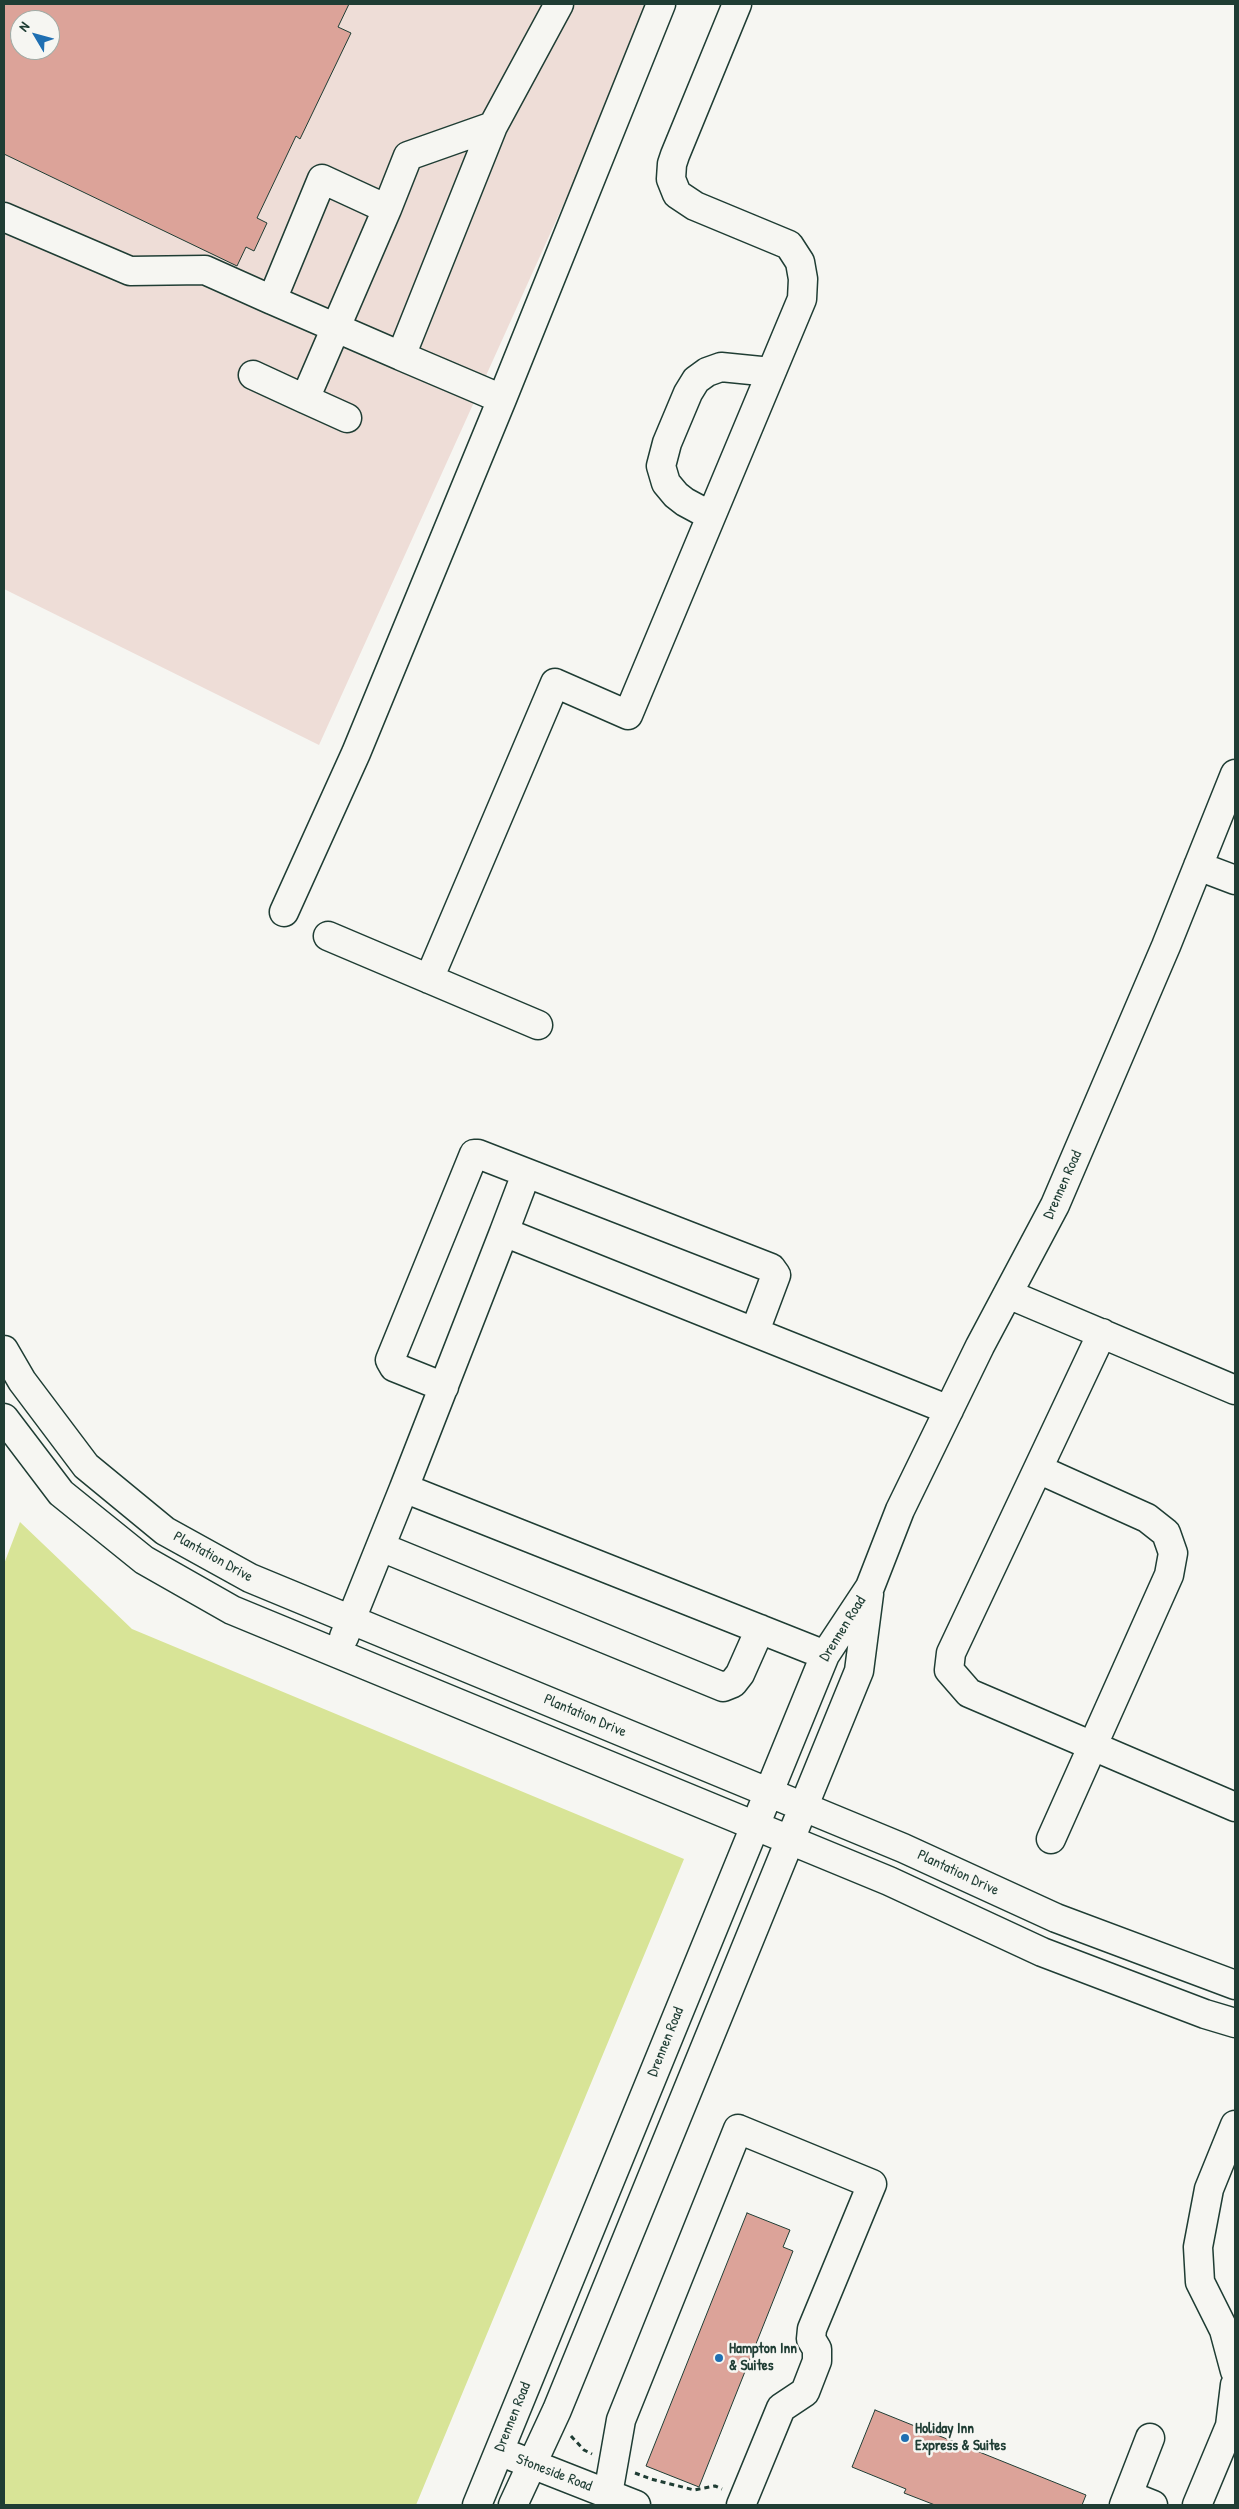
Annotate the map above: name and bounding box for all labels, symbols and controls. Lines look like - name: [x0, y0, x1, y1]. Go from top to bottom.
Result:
- north arrow: [10, 10, 60, 60]
- text: N: [14, 18, 33, 35]
- street label: Drennen Road: [1040, 1148, 1086, 1222]
- street label: Plantation Drive: [170, 1528, 256, 1586]
- street label: Drennen Road: [816, 1593, 870, 1665]
- street label: Plantation Drive: [541, 1691, 629, 1741]
- street label: Plantation Drive: [914, 1846, 1002, 1900]
- street label: Drennen Road: [644, 2005, 688, 2079]
- place label: Hampton Inn & Suites: [729, 2340, 797, 2375]
- marker: Hampton Inn & Suites: [713, 2352, 725, 2364]
- street label: Drennen Road: [491, 2380, 535, 2454]
- place label: Holiday Inn Express & Suites: [915, 2420, 1006, 2455]
- marker: Holiday Inn Express & Suites: [899, 2432, 911, 2444]
- street label: Stoneside Road: [514, 2450, 594, 2496]

